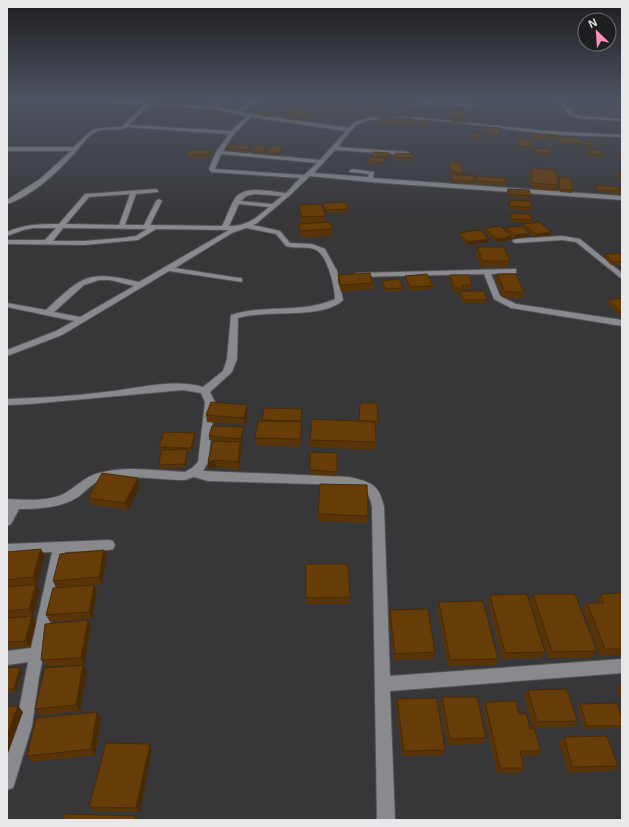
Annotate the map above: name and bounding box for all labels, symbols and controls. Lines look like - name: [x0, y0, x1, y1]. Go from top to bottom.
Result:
- north arrow: [577, 12, 617, 52]
- text: N: [587, 16, 599, 30]

